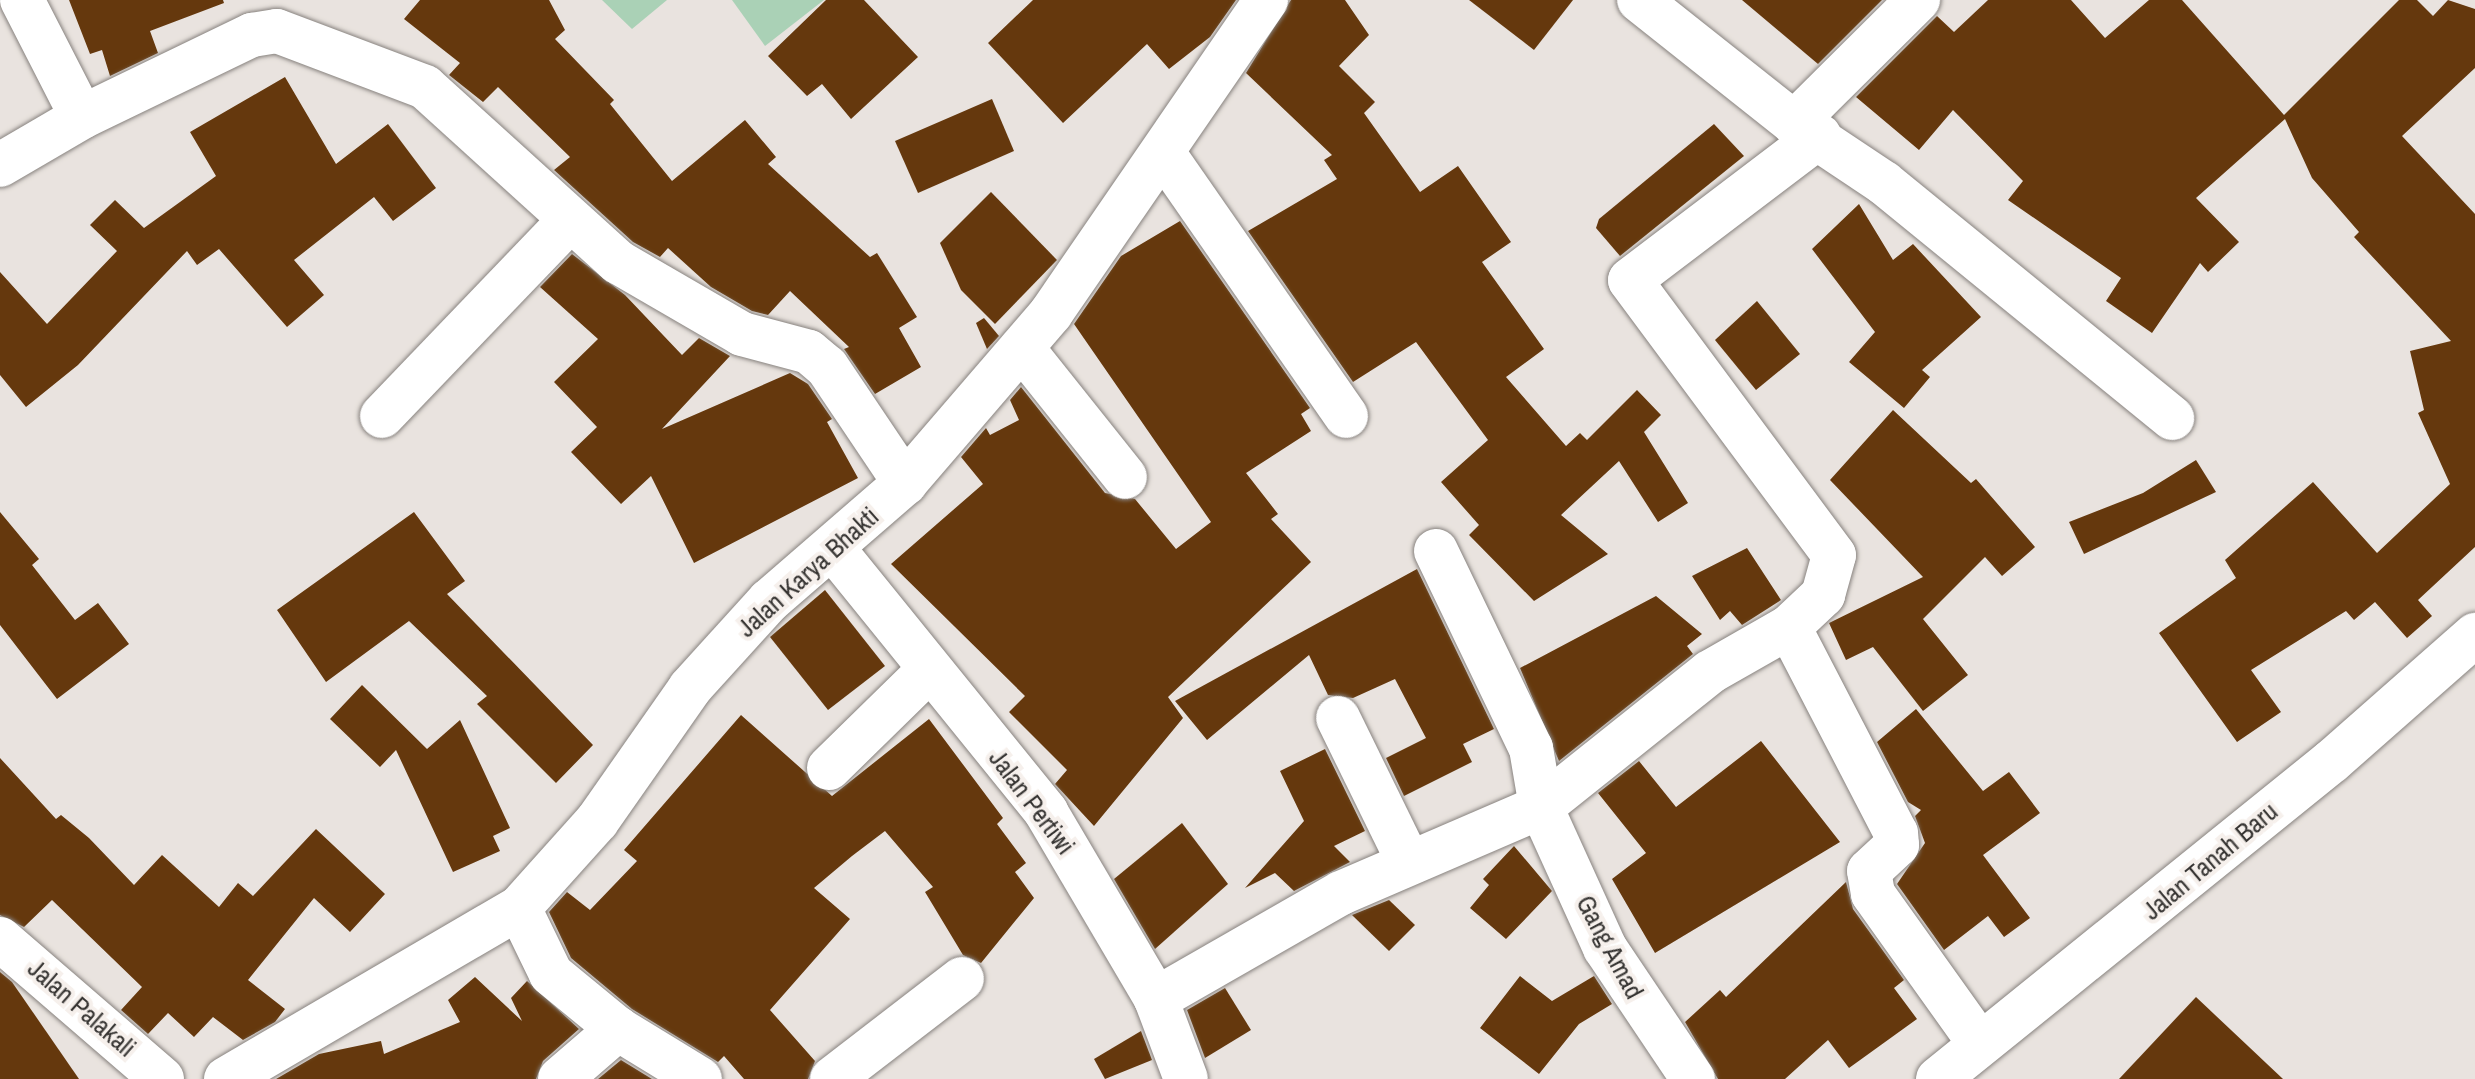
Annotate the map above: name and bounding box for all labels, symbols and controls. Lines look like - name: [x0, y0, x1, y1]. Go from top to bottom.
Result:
- street label: Jalan Karya Bhakti: [731, 501, 885, 643]
- street label: Jalan Pertiwi: [982, 743, 1082, 861]
- street label: Jalan Tanah Baru: [2136, 796, 2284, 926]
- street label: Gang Amad: [1570, 889, 1650, 1005]
- street label: Jalan Palakali: [22, 953, 142, 1063]

